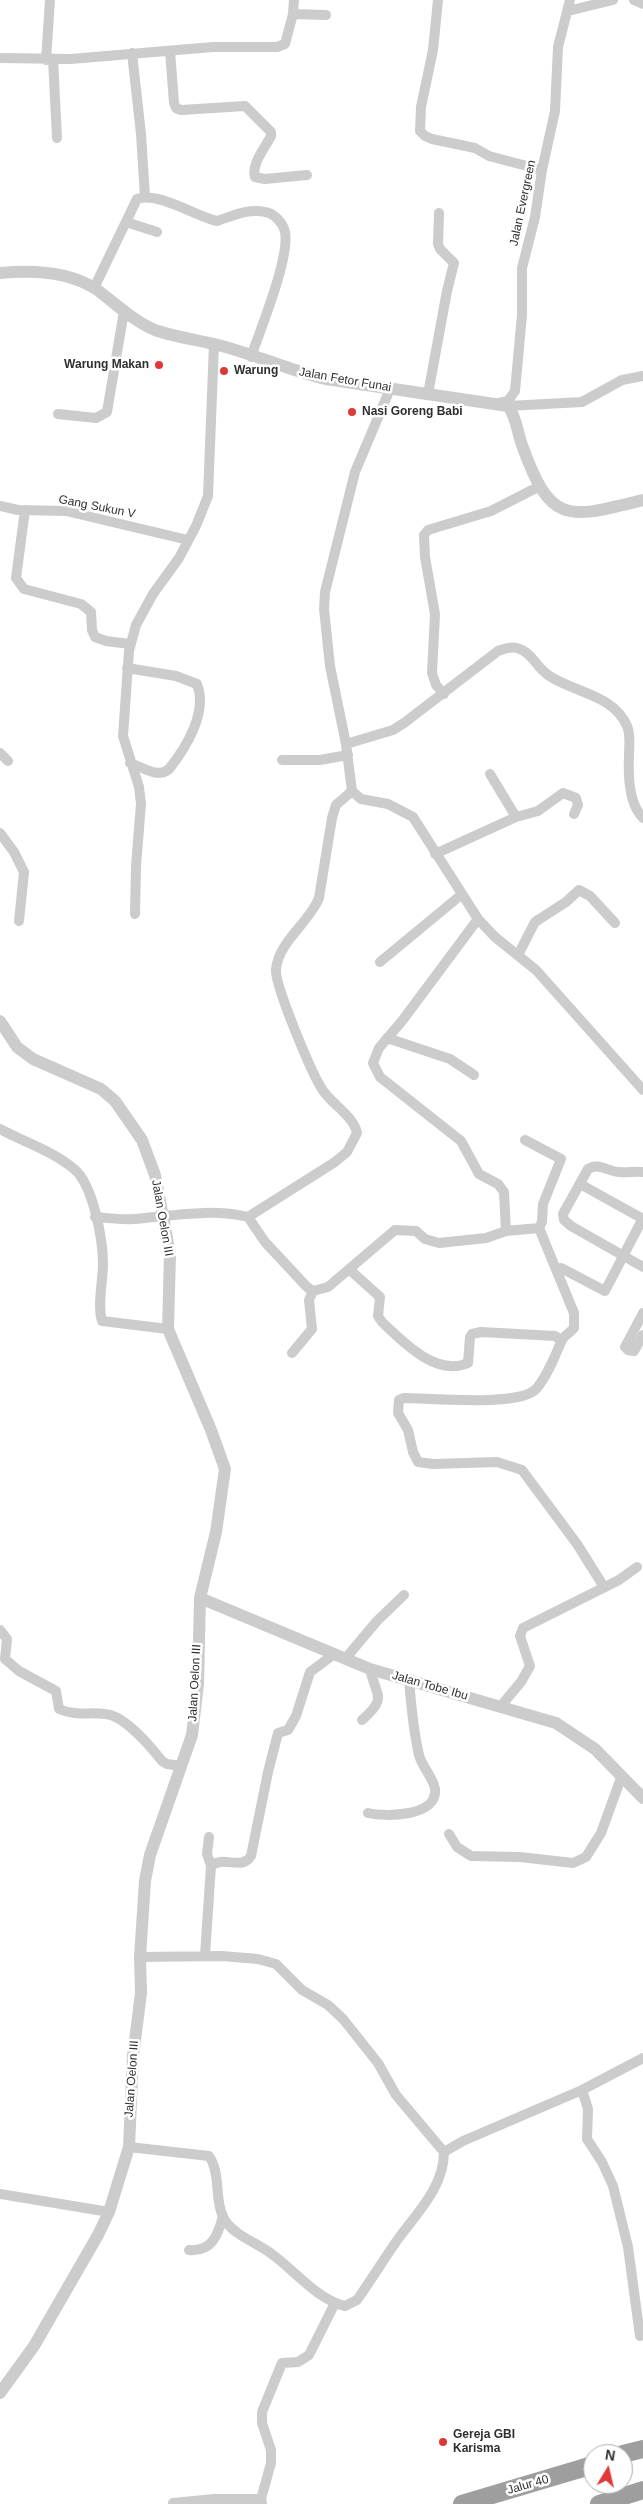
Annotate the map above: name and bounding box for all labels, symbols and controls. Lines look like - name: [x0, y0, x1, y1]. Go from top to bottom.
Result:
- street label: Jalan Evergreen: [507, 159, 539, 247]
- place label: Warung Makan: [64, 358, 149, 372]
- marker: Warung Makan: [153, 359, 165, 371]
- place label: Warung: [234, 364, 278, 378]
- marker: Warung: [218, 365, 230, 377]
- street label: Jalan Fetor Funai: [298, 365, 392, 395]
- place label: Nasi Goreng Babi: [362, 405, 463, 419]
- marker: Nasi Goreng Babi: [346, 406, 358, 418]
- street label: Gang Sukun V: [57, 492, 137, 522]
- street label: Jalan Oelon III: [148, 1179, 176, 1257]
- street label: Jalan Oelon III: [186, 1644, 204, 1722]
- street label: Jalan Tobe Ibu: [390, 1668, 470, 1704]
- street label: Jalan Oelon III: [122, 2040, 142, 2118]
- place label: Gereja GBI Karisma: [453, 2428, 515, 2456]
- marker: Gereja GBI Karisma: [437, 2436, 449, 2448]
- north arrow: [583, 2444, 633, 2494]
- text: N: [604, 2446, 616, 2464]
- street label: Jalur 40: [505, 2472, 551, 2498]

